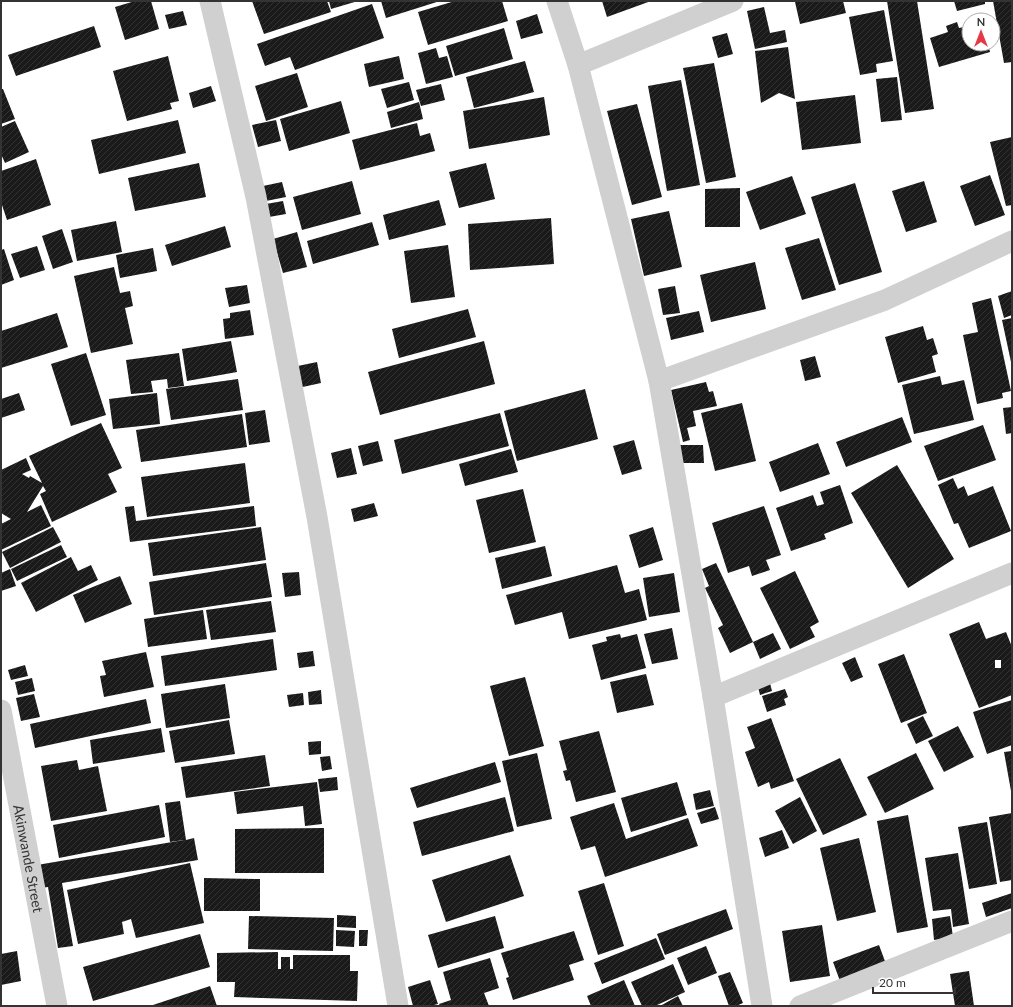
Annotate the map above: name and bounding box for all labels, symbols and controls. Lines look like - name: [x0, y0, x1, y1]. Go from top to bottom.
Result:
- north arrow: [961, 12, 1001, 52]
- text: N: [977, 15, 985, 28]
- street label: Akinwande Street: [11, 803, 48, 914]
- scale bar: [873, 969, 955, 995]
- text: 20 m: [879, 975, 906, 990]

